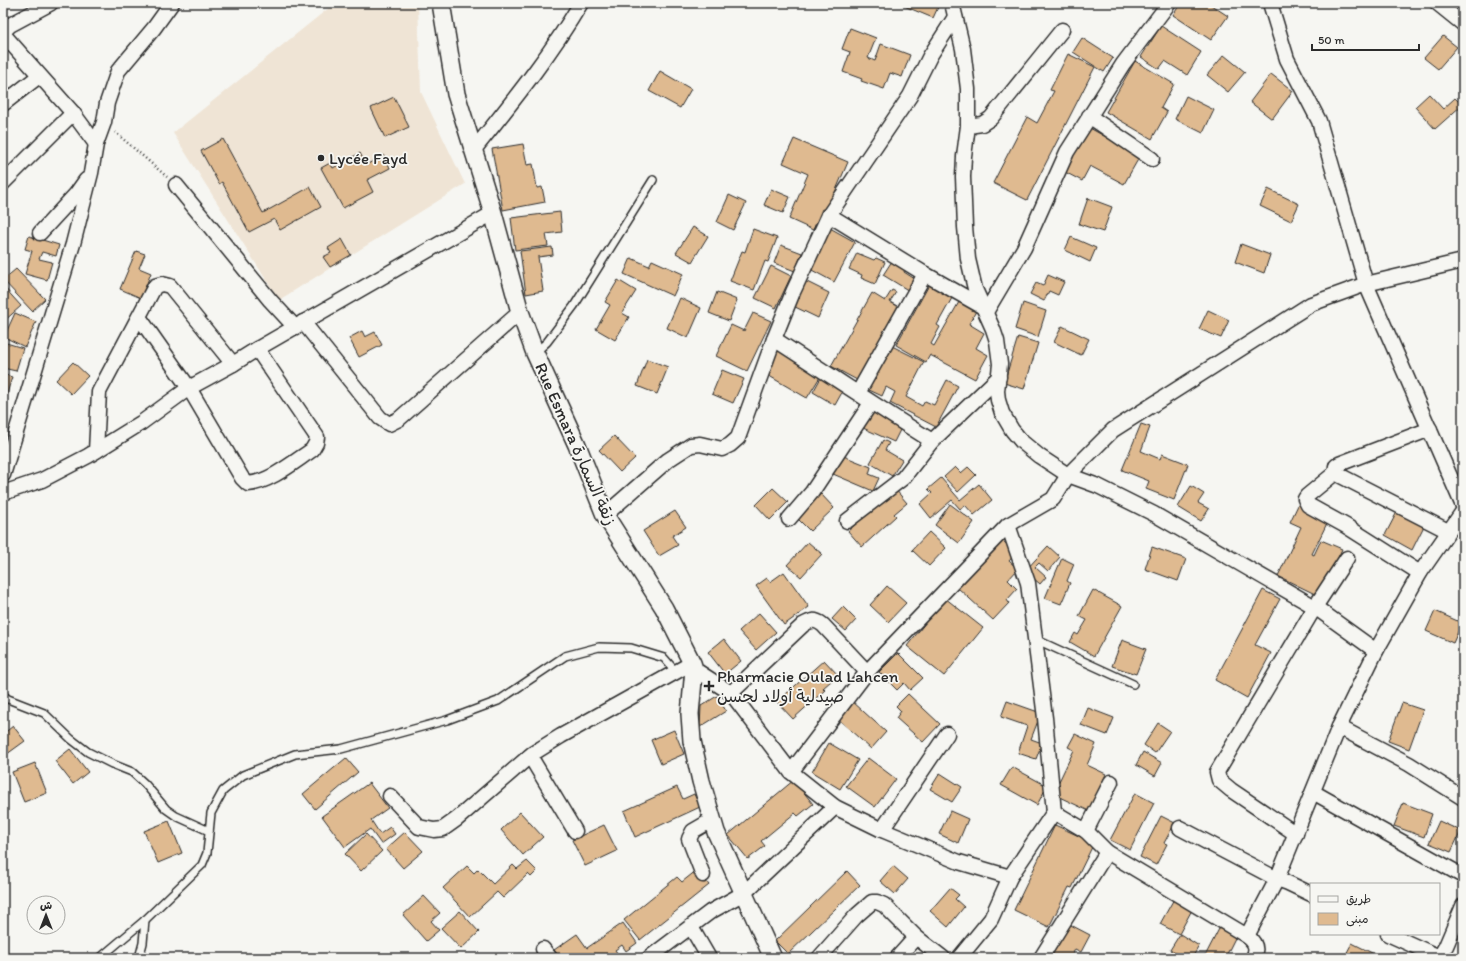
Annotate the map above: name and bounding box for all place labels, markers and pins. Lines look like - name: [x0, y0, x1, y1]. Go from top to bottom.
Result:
- place label: Lycée Fayd: [329, 148, 408, 168]
- marker: Lycée Fayd: [316, 153, 326, 163]
- place label: Pharmacie Oulad Lahcen صيدلية أولاد لحسن: [717, 666, 899, 706]
- marker: Pharmacie Oulad Lahcen صيدلية أولاد لحسن: [704, 681, 714, 691]

